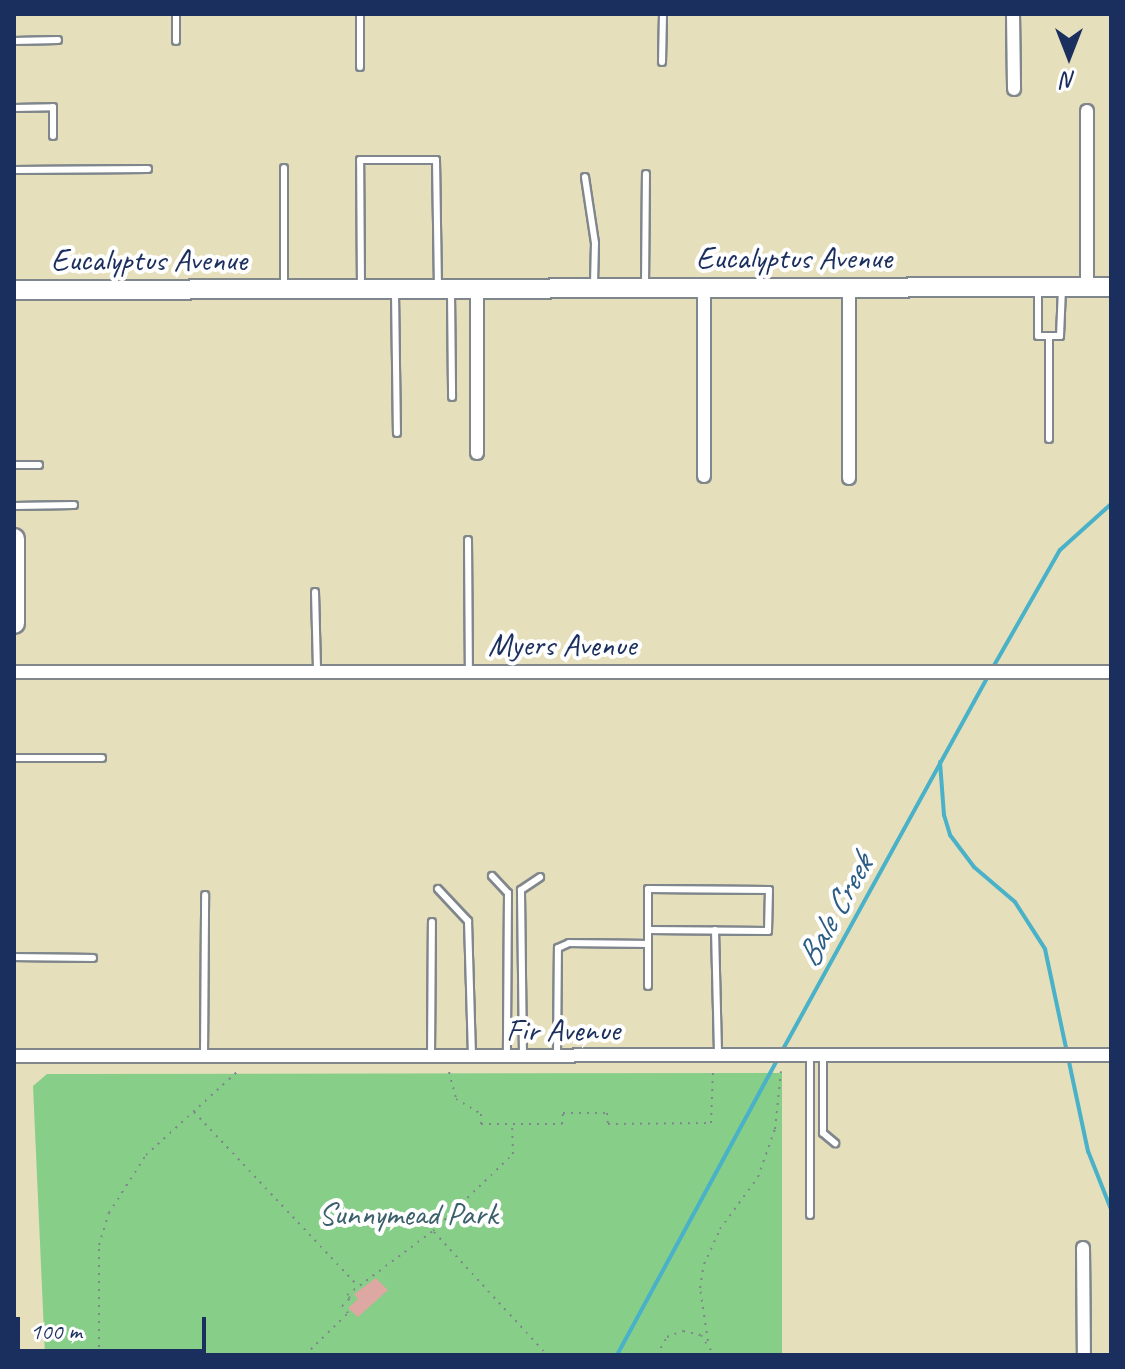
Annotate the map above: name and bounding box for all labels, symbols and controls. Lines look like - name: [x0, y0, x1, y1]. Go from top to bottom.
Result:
- north arrow: [1029, 16, 1109, 96]
- text: N: [1062, 66, 1076, 94]
- street label: Eucalyptus Avenue: [696, 239, 892, 277]
- street label: Eucalyptus Avenue: [51, 241, 247, 279]
- street label: Myers Avenue: [488, 626, 636, 664]
- water label: Bale Creek: [787, 848, 881, 974]
- street label: Fir Avenue: [506, 1011, 620, 1049]
- park label: Sunnymead Park: [319, 1195, 497, 1233]
- scale bar: [20, 1301, 210, 1351]
- text: 100 m: [30, 1316, 82, 1346]

